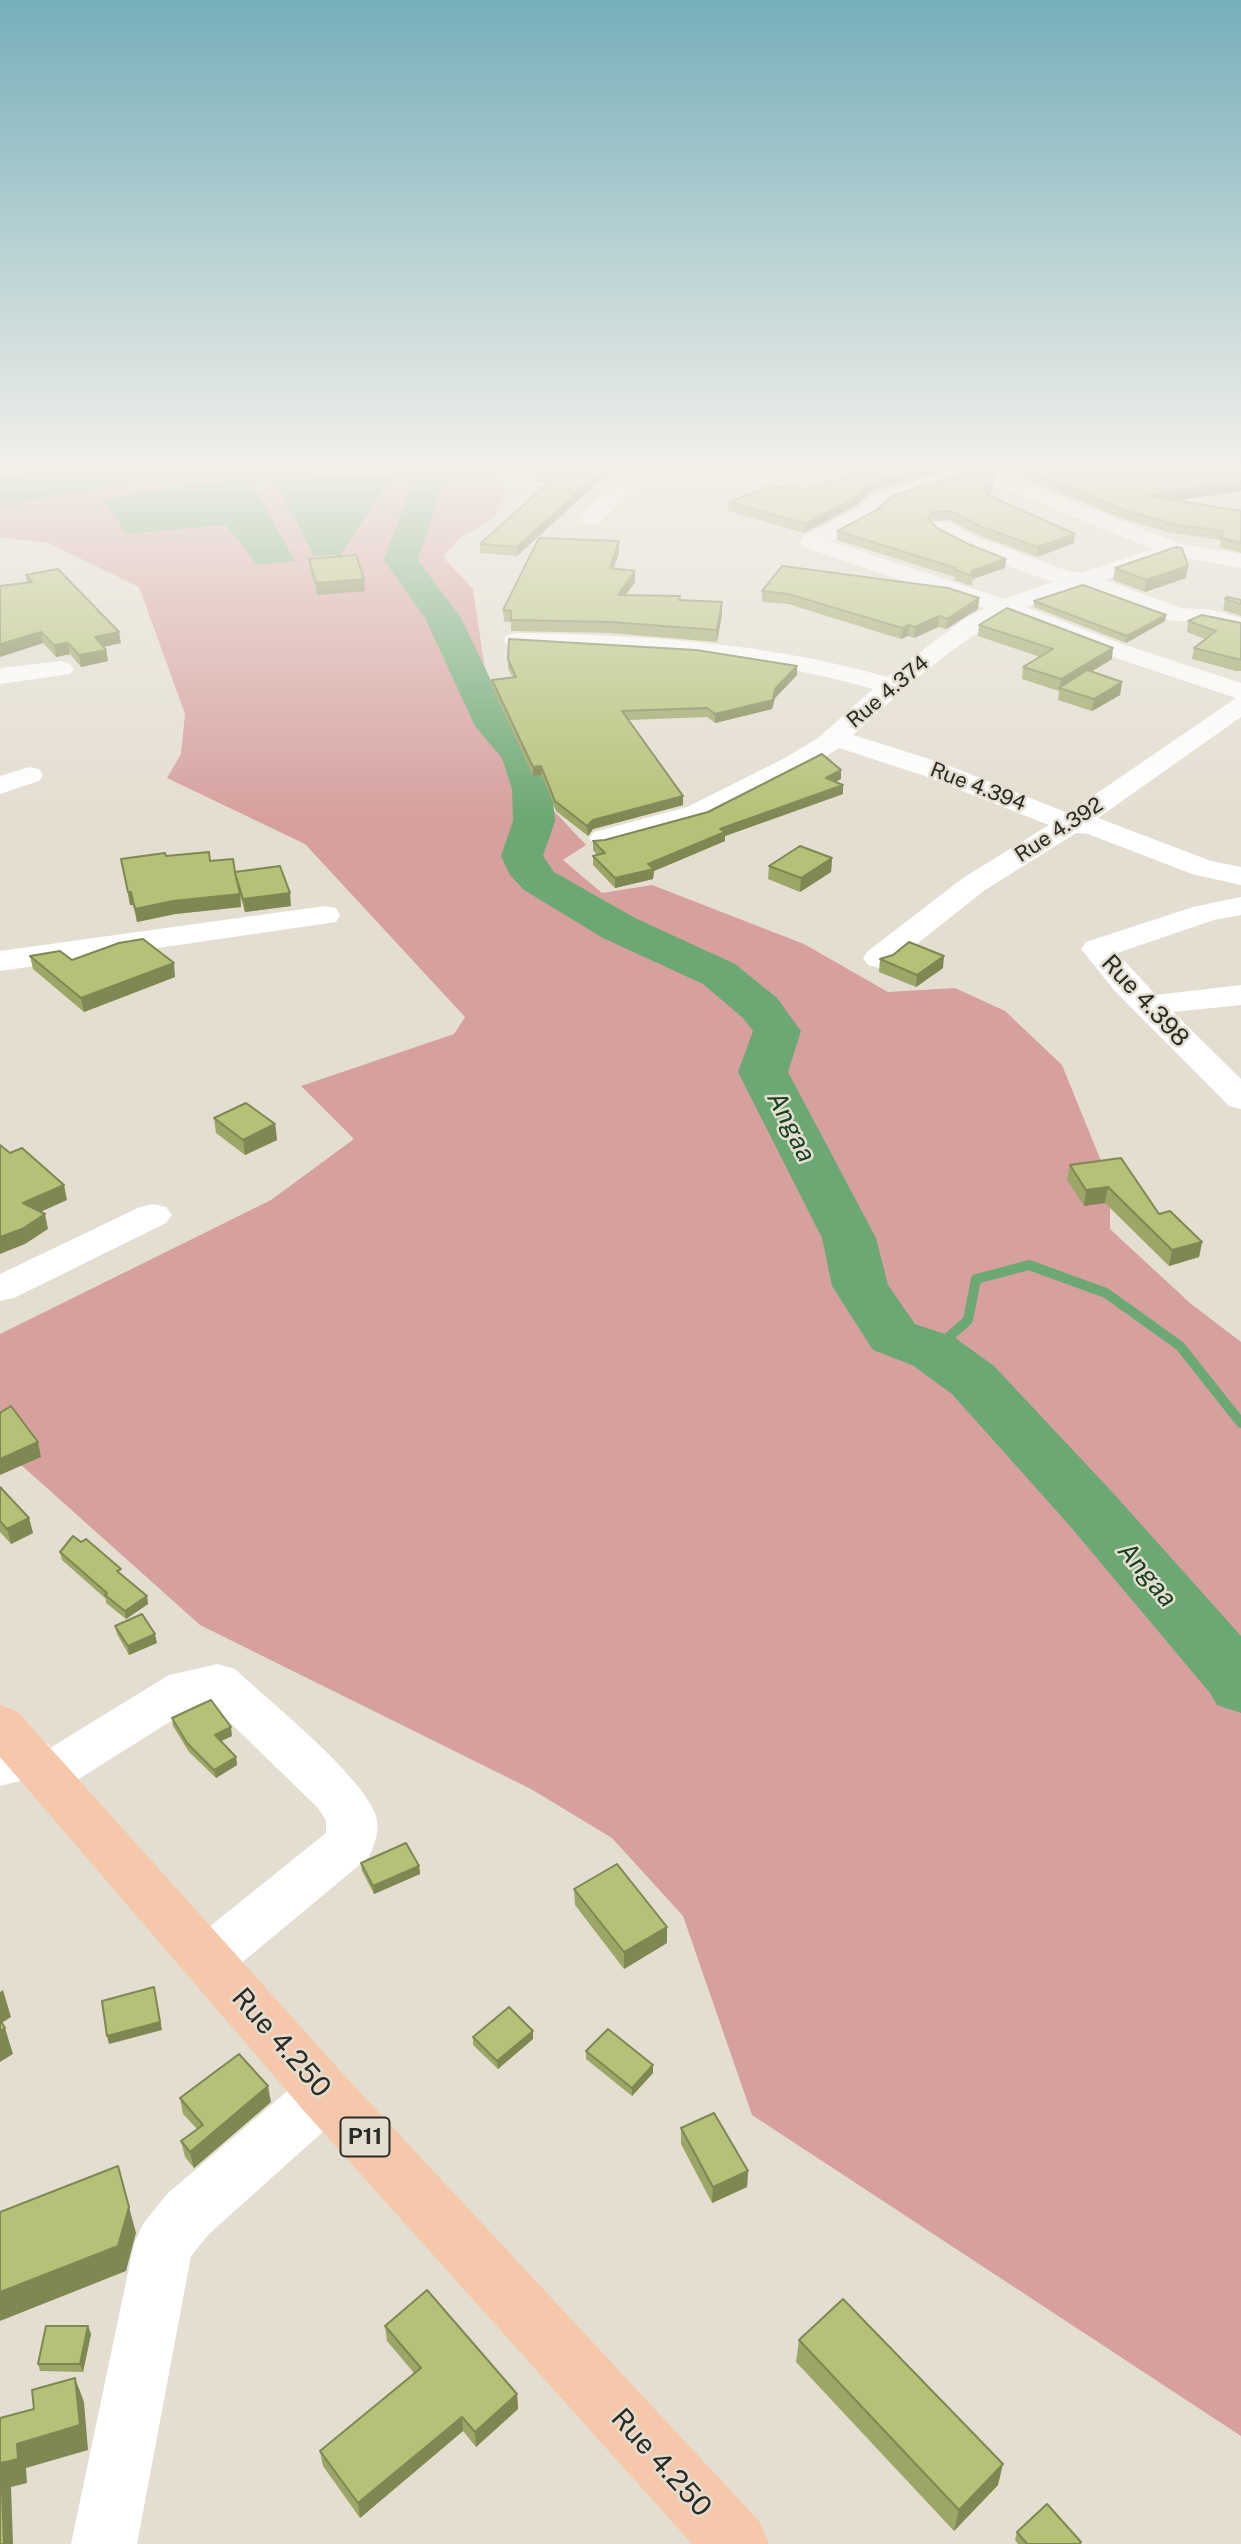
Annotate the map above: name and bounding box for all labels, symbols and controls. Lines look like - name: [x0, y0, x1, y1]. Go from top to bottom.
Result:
- street label: Rue 4.374: [842, 650, 934, 734]
- street label: Rue 4.394: [927, 757, 1029, 817]
- street label: Rue 4.392: [1010, 792, 1108, 868]
- street label: Rue 4.398: [1095, 949, 1195, 1053]
- water label: Angaa: [760, 1087, 822, 1167]
- water label: Angaa: [1111, 1536, 1183, 1614]
- street label: Rue 4.250: [224, 1981, 338, 2105]
- road number: P11: [340, 2118, 390, 2156]
- street label: Rue 4.250: [604, 2402, 718, 2524]

